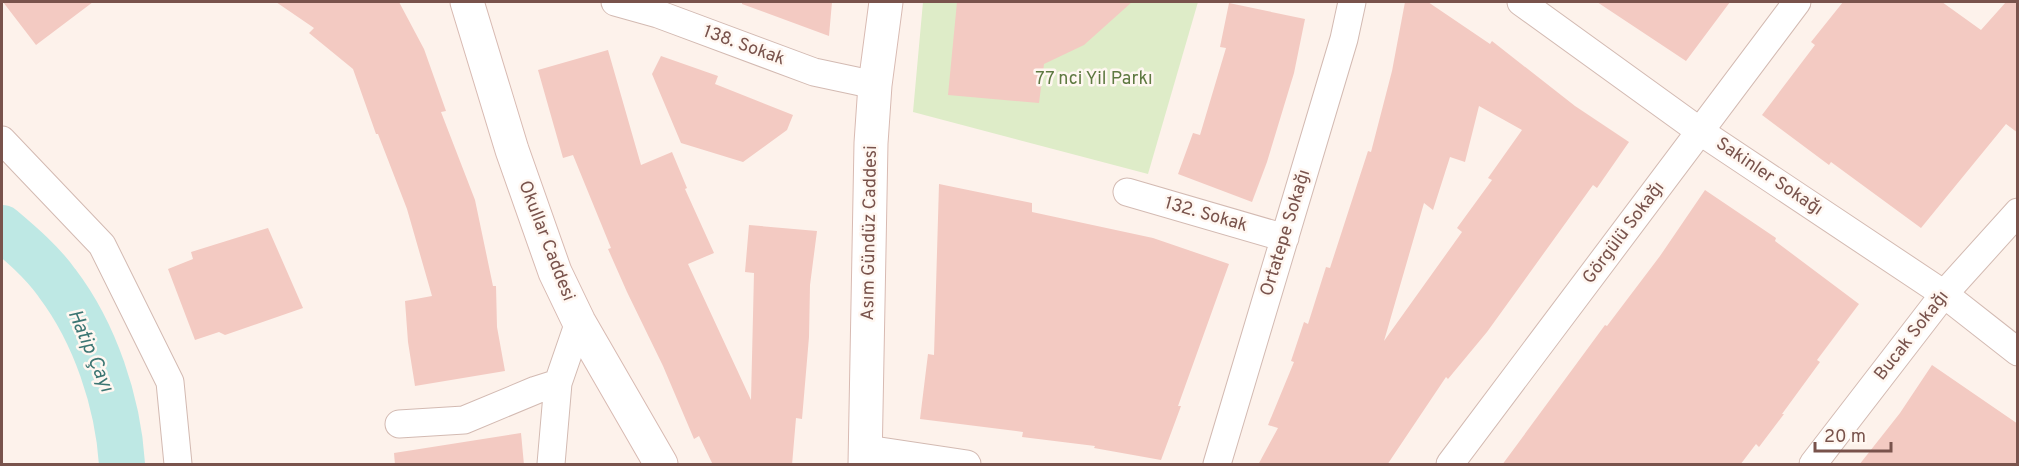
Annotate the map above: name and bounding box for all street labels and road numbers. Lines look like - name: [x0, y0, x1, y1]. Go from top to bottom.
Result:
- street label: 138. Sokak: [700, 21, 788, 71]
- street label: Sakinler Sokağı: [1711, 133, 1827, 221]
- street label: Asım Gündüz Caddesi: [857, 145, 883, 321]
- street label: Ortatepe Sokağı: [1256, 167, 1316, 299]
- street label: Görgülü Sokağı: [1578, 177, 1670, 289]
- street label: Okullar Caddesi: [512, 178, 580, 304]
- street label: 132. Sokak: [1162, 192, 1250, 238]
- street label: Bucak Sokağı: [1870, 286, 1954, 386]

